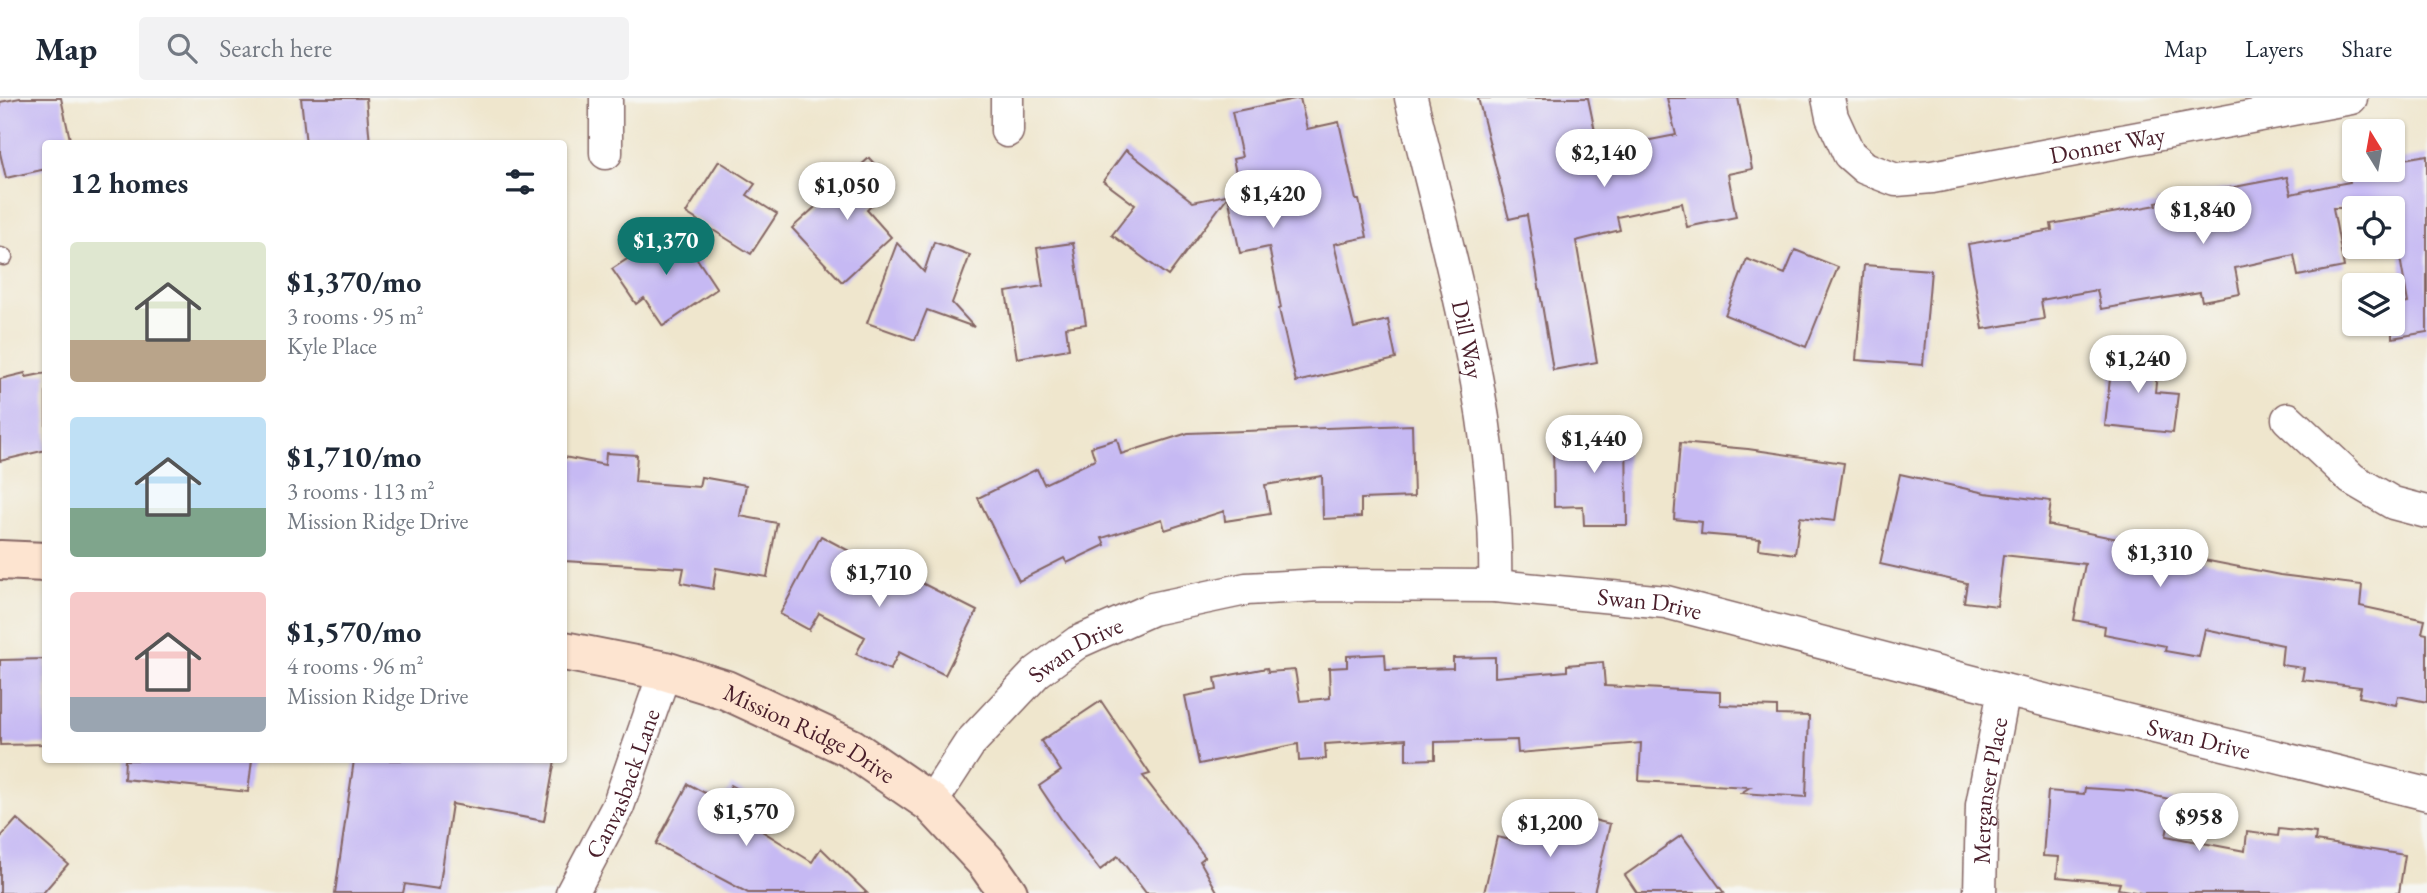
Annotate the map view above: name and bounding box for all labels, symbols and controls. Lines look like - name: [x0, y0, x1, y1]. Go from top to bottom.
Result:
- search box: [139, 17, 629, 80]
- text: Map: [35, 27, 97, 70]
- icon: search: [163, 29, 201, 67]
- text: Search here: [219, 31, 332, 65]
- text: Map: [2164, 33, 2207, 64]
- text: Layers: [2245, 33, 2304, 64]
- text: Share: [2342, 33, 2392, 64]
- street label: Donner Way: [2047, 118, 2168, 170]
- north arrow: [2342, 119, 2404, 182]
- map controls: [2342, 119, 2405, 336]
- pin: $2,140: [1547, 130, 1661, 189]
- text: $2,140: [1572, 137, 1636, 167]
- pin: $1,050: [790, 162, 904, 222]
- text: 12 homes: [70, 163, 188, 202]
- icon: filters: [501, 163, 539, 201]
- text: $1,050: [815, 170, 879, 200]
- pin: $1,420: [1216, 170, 1330, 230]
- text: $1,420: [1241, 178, 1305, 208]
- pin: $1,840: [2146, 186, 2260, 246]
- text: $1,840: [2171, 194, 2235, 224]
- button: locate: [2342, 196, 2405, 259]
- pin: $1,370: [609, 218, 723, 277]
- text: $1,370: [634, 225, 698, 255]
- text: $1,370/mo: [287, 262, 421, 301]
- icon: home: [126, 270, 210, 354]
- button: layers: [2342, 273, 2405, 336]
- street label: Dill Way: [1445, 297, 1492, 382]
- text: 3 rooms · 95 m²: [287, 301, 424, 331]
- text: Kyle Place: [287, 331, 377, 361]
- pin: $1,240: [2081, 336, 2195, 395]
- text: $1,240: [2106, 343, 2170, 373]
- pin: $1,440: [1537, 416, 1651, 475]
- text: $1,440: [1562, 423, 1626, 453]
- text: $1,710/mo: [287, 437, 421, 476]
- icon: home: [126, 445, 210, 529]
- text: 3 rooms · 113 m²: [287, 476, 435, 506]
- text: Mission Ridge Drive: [287, 506, 468, 536]
- pin: $1,310: [2103, 530, 2217, 589]
- text: $1,310: [2128, 537, 2192, 567]
- pin: $1,710: [822, 550, 936, 609]
- text: $1,710: [847, 557, 911, 587]
- street label: Swan Drive: [1596, 580, 1706, 626]
- street label: Swan Drive: [1020, 609, 1127, 688]
- text: $1,570/mo: [287, 612, 421, 651]
- icon: home: [126, 620, 210, 704]
- text: 4 rooms · 96 m²: [287, 651, 424, 681]
- street label: Mission Ridge Drive: [719, 676, 902, 790]
- text: Mission Ridge Drive: [287, 681, 468, 711]
- street label: Canvasback Lane: [578, 704, 666, 864]
- street label: Swan Drive: [2144, 710, 2254, 766]
- street label: Merganser Place: [1965, 714, 2014, 865]
- pin: $1,570: [689, 788, 803, 848]
- pin: $958: [2158, 794, 2240, 853]
- text: $1,570: [714, 796, 778, 826]
- pin: $1,200: [1493, 800, 1607, 859]
- text: $958: [2175, 801, 2223, 831]
- text: $1,200: [1518, 807, 1582, 837]

